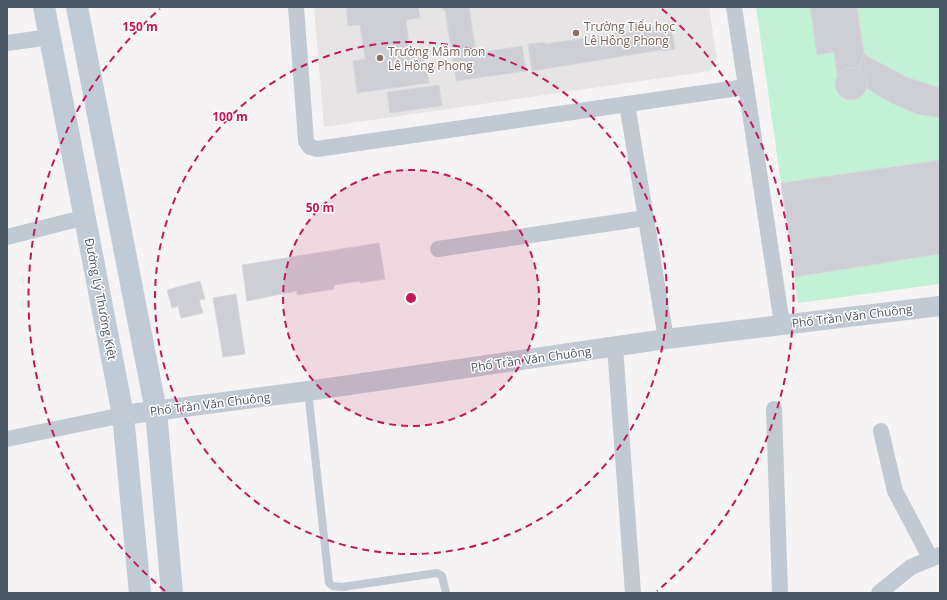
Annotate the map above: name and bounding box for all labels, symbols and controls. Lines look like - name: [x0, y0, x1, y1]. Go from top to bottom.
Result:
- text: 150 m: [122, 18, 158, 35]
- place label: Trường Tiểu học Lê Hồng Phong: [584, 18, 675, 49]
- marker: Trường Tiểu học Lê Hồng Phong: [571, 28, 581, 38]
- place label: Trường Mầm non Lê Hồng Phong: [388, 43, 485, 74]
- marker: Trường Mầm non Lê Hồng Phong: [375, 53, 385, 63]
- text: 100 m: [212, 108, 248, 125]
- text: 50 m: [306, 199, 334, 216]
- street label: Đường Lý Thường Kiệt: [81, 237, 121, 361]
- centre of rings: [404, 291, 418, 305]
- street label: Phố Trần Văn Chuông: [791, 300, 914, 332]
- street label: Phố Trần Văn Chuông: [470, 342, 593, 376]
- street label: Phố Trần Văn Chuông: [149, 388, 272, 420]

